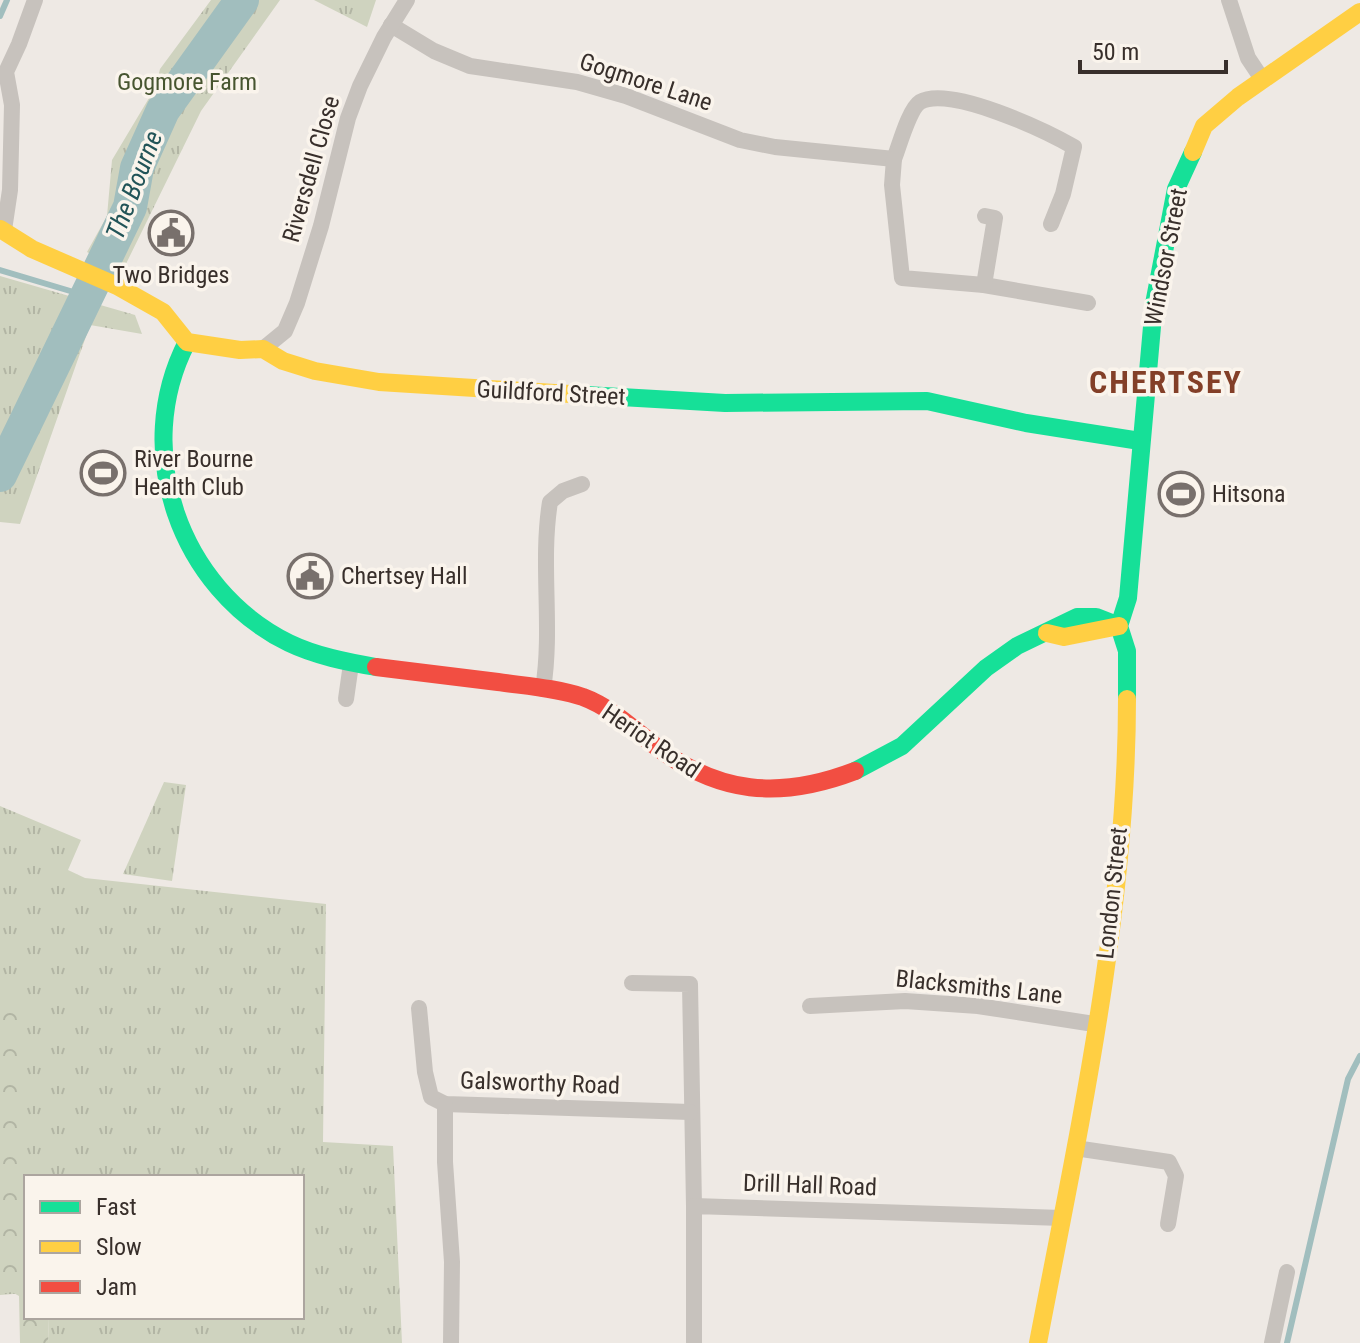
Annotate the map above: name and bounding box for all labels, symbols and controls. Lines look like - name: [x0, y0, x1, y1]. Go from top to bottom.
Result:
- scale bar: [1080, 24, 1226, 74]
- text: 50 m: [1092, 38, 1139, 66]
- street label: Gogmore Lane: [576, 47, 716, 117]
- park label: Gogmore Farm: [117, 68, 257, 96]
- street label: Riversdell Close: [277, 93, 345, 245]
- water label: The Bourne: [100, 127, 168, 243]
- street label: Windsor Street: [1139, 186, 1193, 328]
- public building icon: Two Bridges: [147, 209, 195, 257]
- place label: Two Bridges: [113, 261, 229, 289]
- district label: CHERTSEY: [1089, 363, 1243, 401]
- street label: Guildford Street: [476, 375, 626, 411]
- place label: River Bourne Health Club: [134, 445, 253, 501]
- sports icon: River Bourne Health Club: [79, 449, 127, 497]
- sports icon: Hitsona: [1157, 470, 1205, 518]
- place label: Hitsona: [1212, 480, 1286, 508]
- public building icon: Chertsey Hall: [286, 552, 334, 600]
- place label: Chertsey Hall: [341, 562, 467, 590]
- street label: Heriot Road: [597, 698, 705, 784]
- street label: London Street: [1091, 826, 1133, 960]
- street label: Blacksmiths Lane: [894, 964, 1064, 1010]
- street label: Galsworthy Road: [460, 1066, 620, 1100]
- street label: Drill Hall Road: [742, 1169, 878, 1201]
- legend: [24, 1175, 304, 1319]
- text: Fast: [96, 1193, 137, 1221]
- text: Slow: [96, 1233, 142, 1261]
- text: Jam: [96, 1273, 137, 1301]

